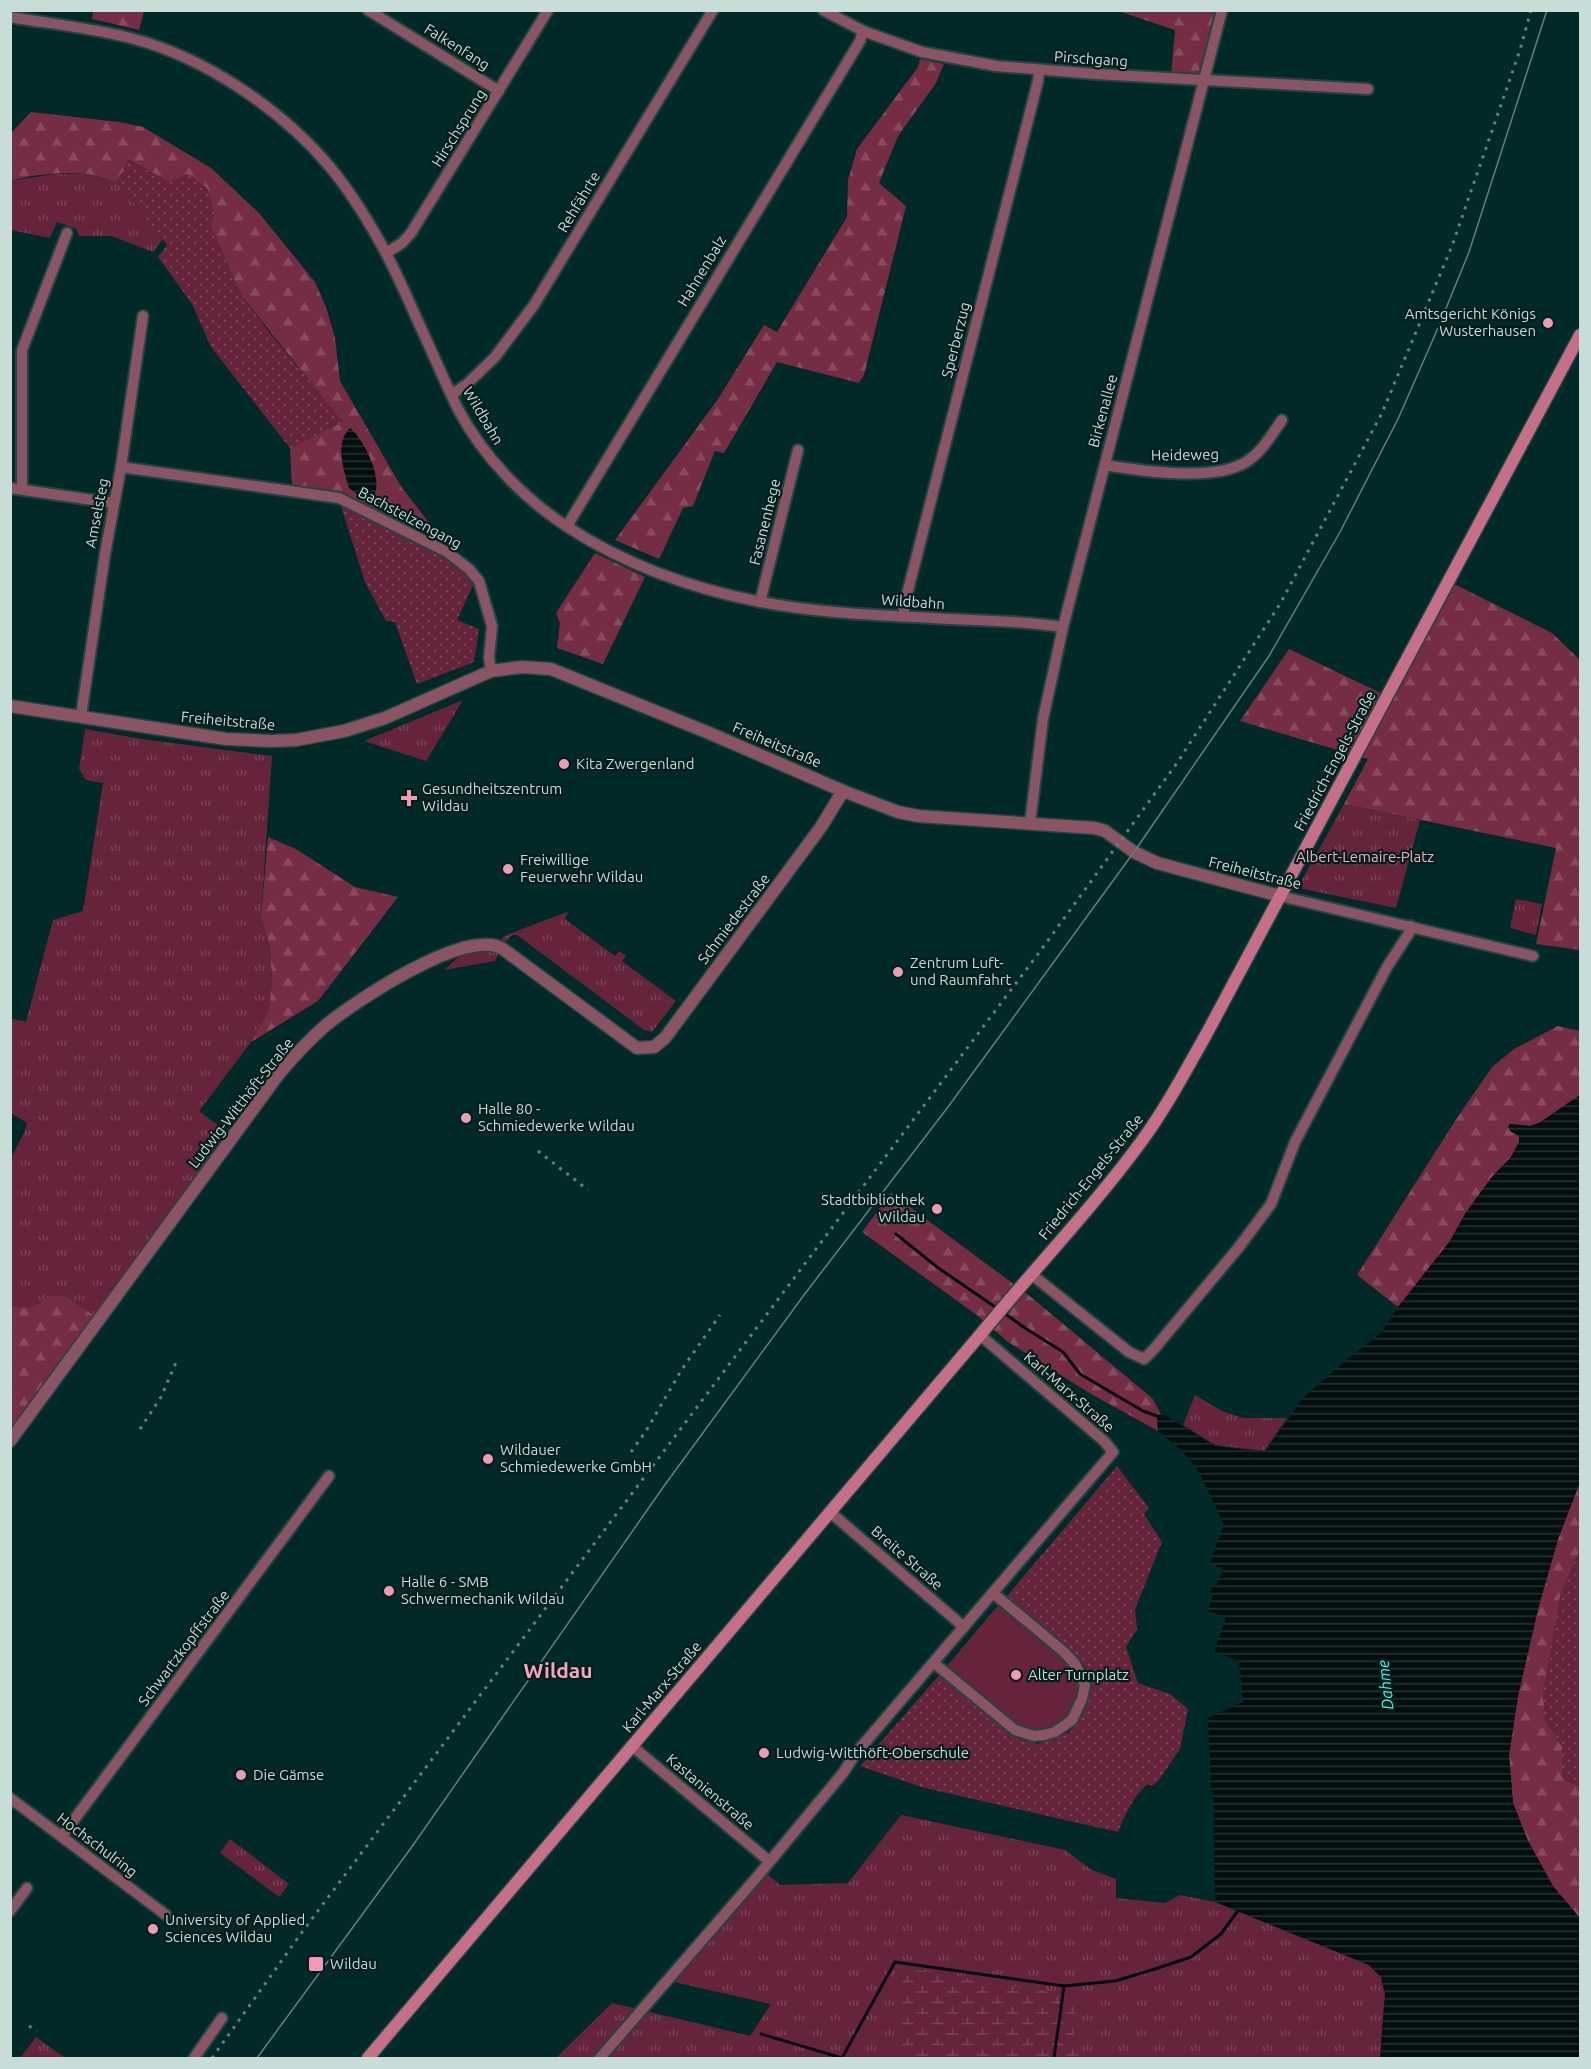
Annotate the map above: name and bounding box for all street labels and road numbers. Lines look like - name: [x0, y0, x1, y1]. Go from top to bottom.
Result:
- street label: Falkenfang: [421, 20, 493, 73]
- street label: Pirschgang: [1054, 47, 1128, 70]
- street label: Hirschsprung: [428, 86, 489, 170]
- street label: Rehfährte: [554, 168, 603, 235]
- street label: Hahnenbalz: [674, 232, 729, 309]
- street label: Sperberzug: [938, 300, 973, 380]
- street label: Birkenallee: [1085, 372, 1120, 449]
- street label: Wildbahn: [460, 384, 507, 448]
- street label: Heideweg: [1151, 445, 1219, 464]
- street label: Amselsteg: [81, 477, 112, 549]
- street label: Fasanenhege: [746, 477, 783, 567]
- street label: Bachstelzengang: [356, 483, 465, 552]
- street label: Wildbahn: [880, 591, 946, 612]
- street label: Friedrich-Engels-Straße: [1290, 688, 1379, 834]
- street label: Freiheitstraße: [180, 708, 276, 733]
- street label: Freiheitstraße: [730, 718, 824, 771]
- street label: Freiheitstraße: [1207, 853, 1303, 892]
- street label: Schmiedestraße: [694, 870, 773, 967]
- street label: Ludwig-Witthöft-Straße: [185, 1034, 297, 1171]
- street label: Friedrich-Engels-Straße: [1035, 1111, 1146, 1243]
- street label: Karl-Marx-Straße: [1021, 1348, 1118, 1435]
- street label: Breite Straße: [868, 1522, 947, 1593]
- street label: Schwartzkopffstraße: [135, 1586, 233, 1709]
- street label: Karl-Marx-Straße: [619, 1638, 705, 1736]
- street label: Kastanienstraße: [663, 1750, 758, 1833]
- street label: Hochschulring: [54, 1809, 141, 1880]

